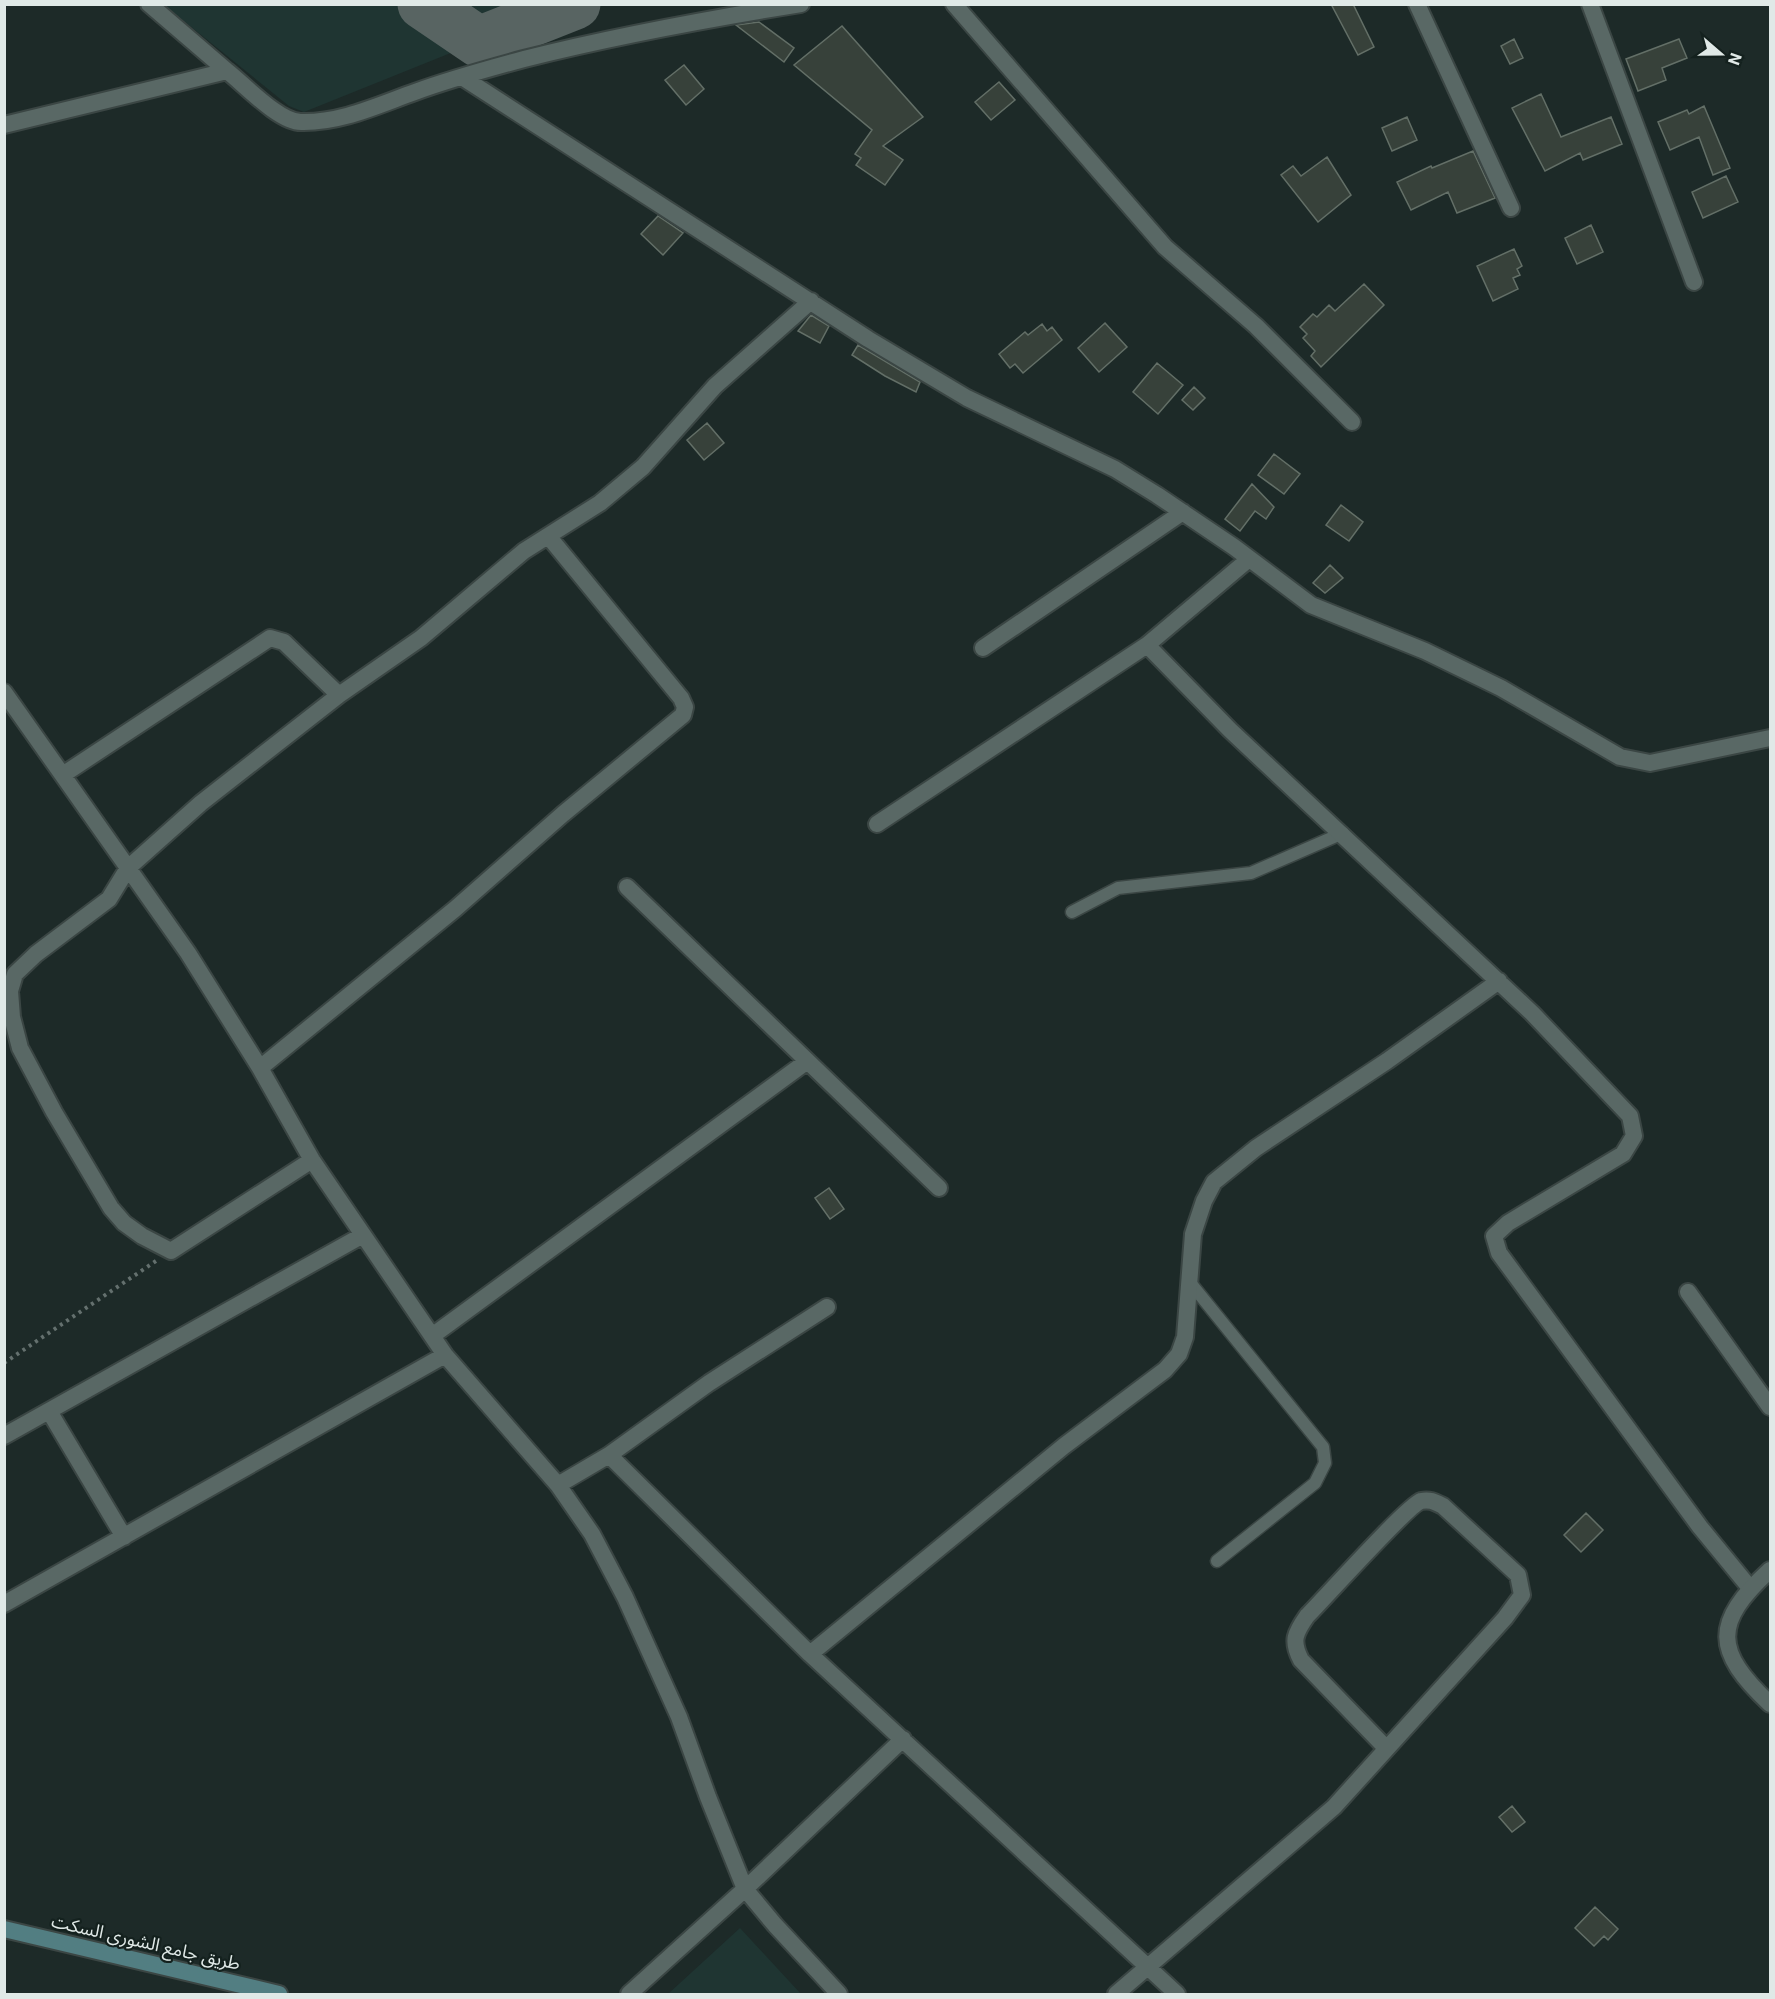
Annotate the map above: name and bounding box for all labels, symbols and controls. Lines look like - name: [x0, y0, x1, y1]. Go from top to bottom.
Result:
- north arrow: [1691, 24, 1751, 84]
- text: N: [1724, 50, 1745, 68]
- street label: طريق جامع الشورى السكت: [49, 1910, 242, 1978]

